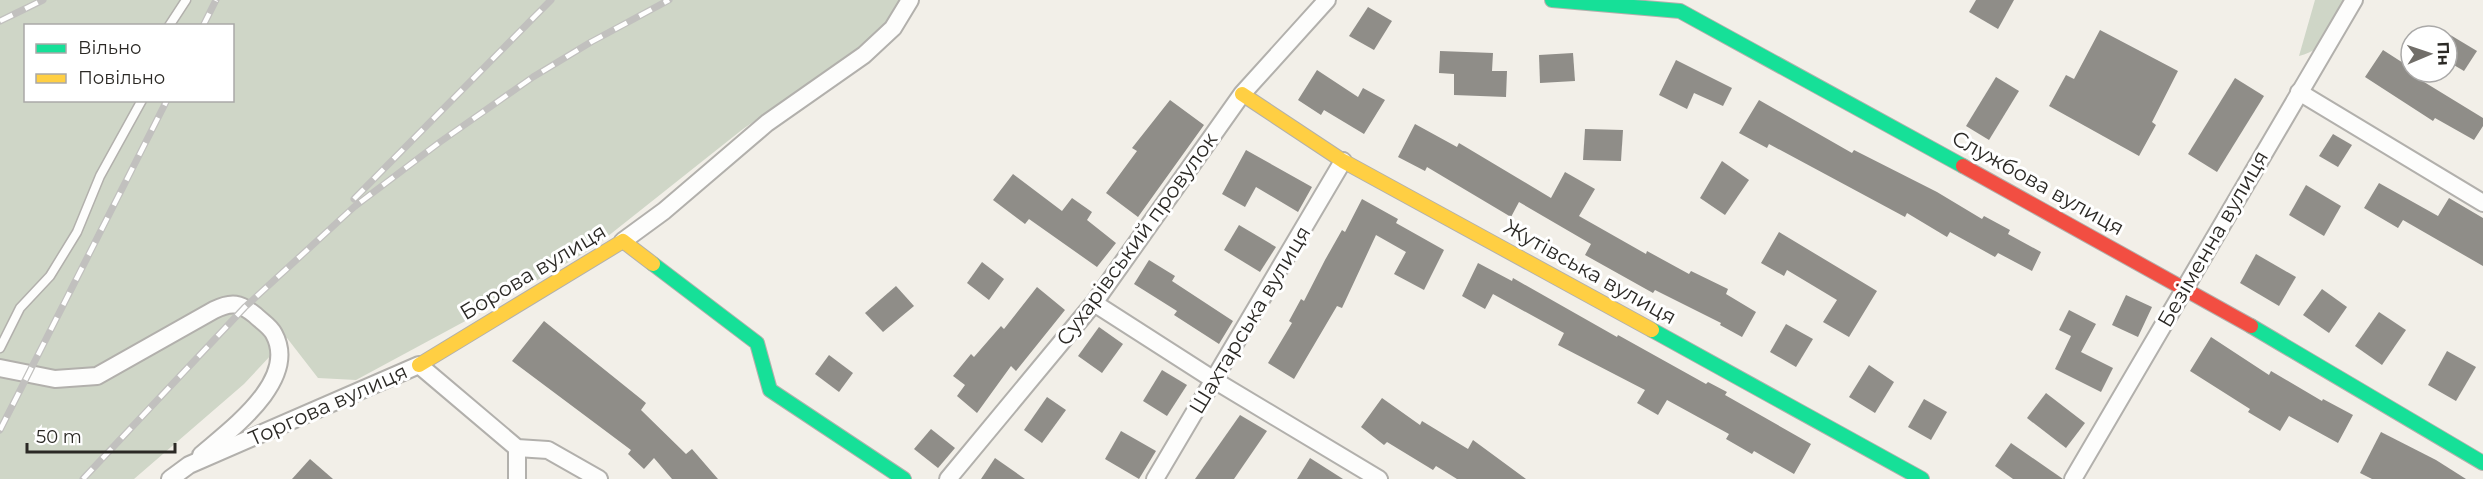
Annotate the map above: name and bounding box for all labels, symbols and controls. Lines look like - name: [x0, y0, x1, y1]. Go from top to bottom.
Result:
- legend: [24, 24, 234, 102]
- north arrow: [2399, 24, 2459, 84]
- text: Вільно: [78, 37, 142, 59]
- text: Пн: [2434, 41, 2453, 66]
- text: Повільно: [78, 67, 165, 89]
- street label: Службова вулиця: [1948, 125, 2129, 240]
- street label: Сухарівський провулок: [1051, 127, 1222, 350]
- street label: Безіменна вулиця: [2152, 146, 2273, 331]
- street label: Жутівська вулиця: [1500, 214, 1681, 329]
- street label: Борова вулиця: [455, 218, 610, 325]
- street label: Шахтарська вулиця: [1184, 221, 1316, 418]
- street label: Торгова вулиця: [245, 358, 411, 451]
- scale bar: [27, 416, 176, 454]
- text: 50 m: [36, 426, 82, 448]

